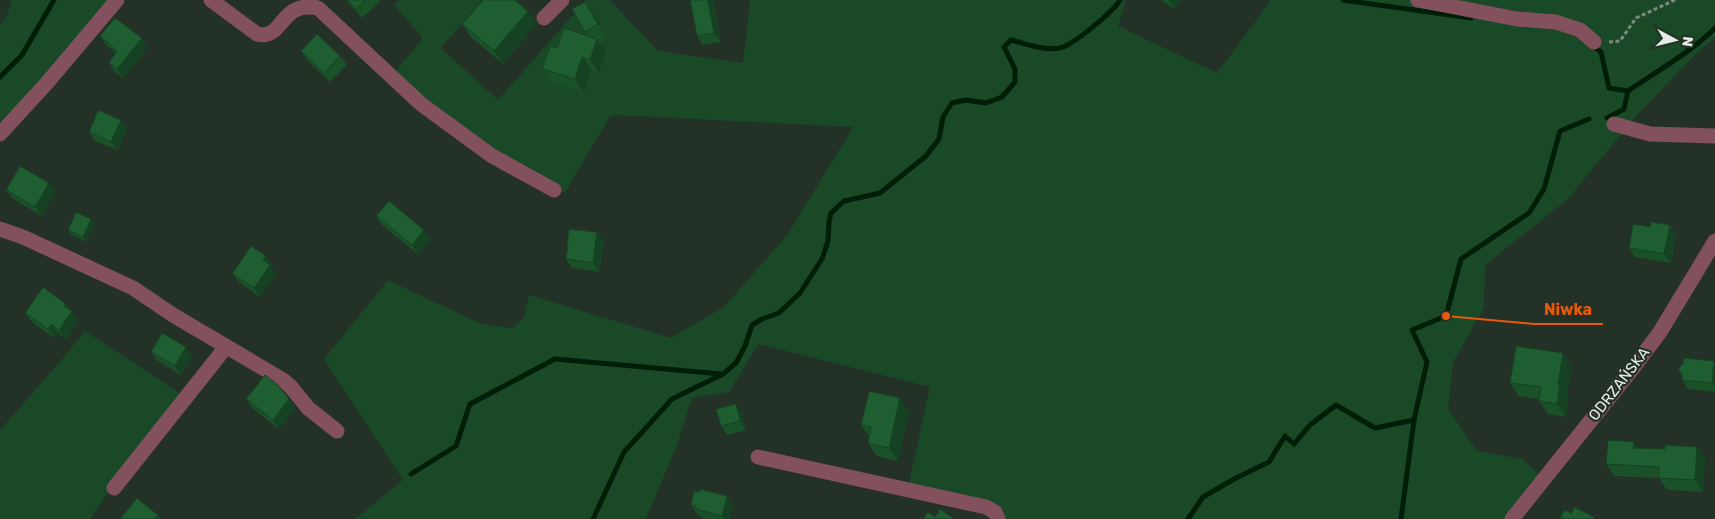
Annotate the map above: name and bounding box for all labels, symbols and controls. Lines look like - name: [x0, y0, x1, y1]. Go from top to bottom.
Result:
- north arrow: [1650, 15, 1700, 65]
- text: N: [1678, 35, 1696, 48]
- callout: Niwka: [1534, 293, 1603, 324]
- text: Niwka: [1544, 300, 1592, 319]
- street label: ODRZAŃSKA: [1585, 344, 1653, 424]

